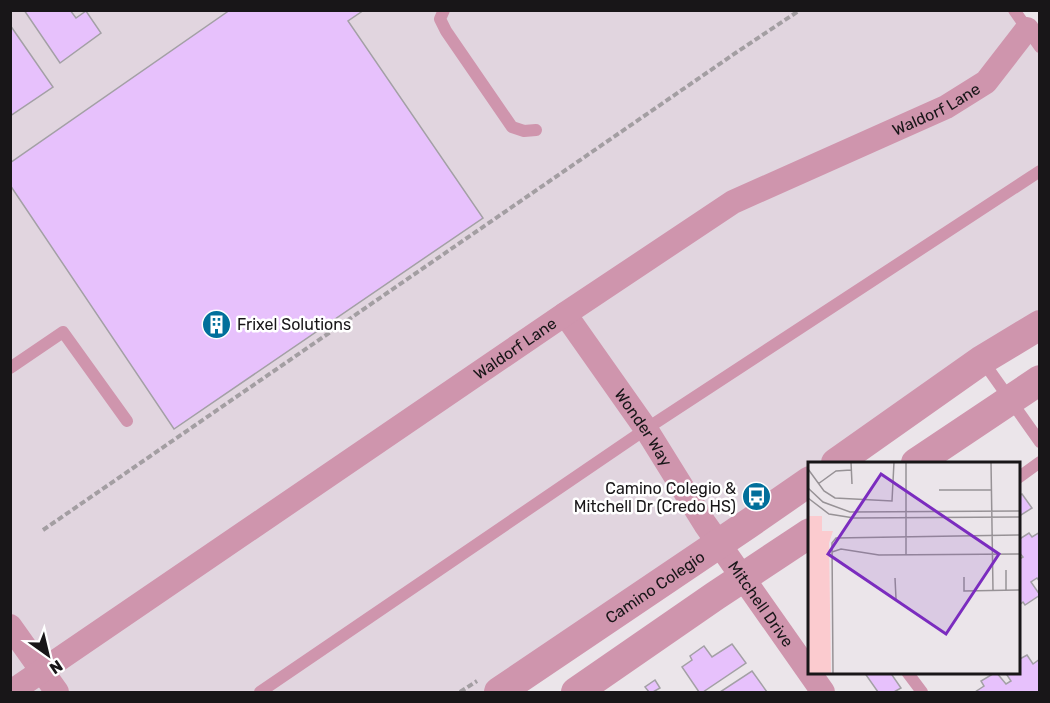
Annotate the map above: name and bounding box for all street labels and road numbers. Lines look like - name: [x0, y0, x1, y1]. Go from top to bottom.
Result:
- street label: Waldorf Lane: [889, 79, 984, 139]
- street label: Waldorf Lane: [470, 313, 560, 383]
- street label: Wonder Way: [611, 385, 676, 470]
- street label: Camino Colegio: [602, 547, 708, 627]
- street label: Mitchell Drive: [724, 557, 798, 650]

